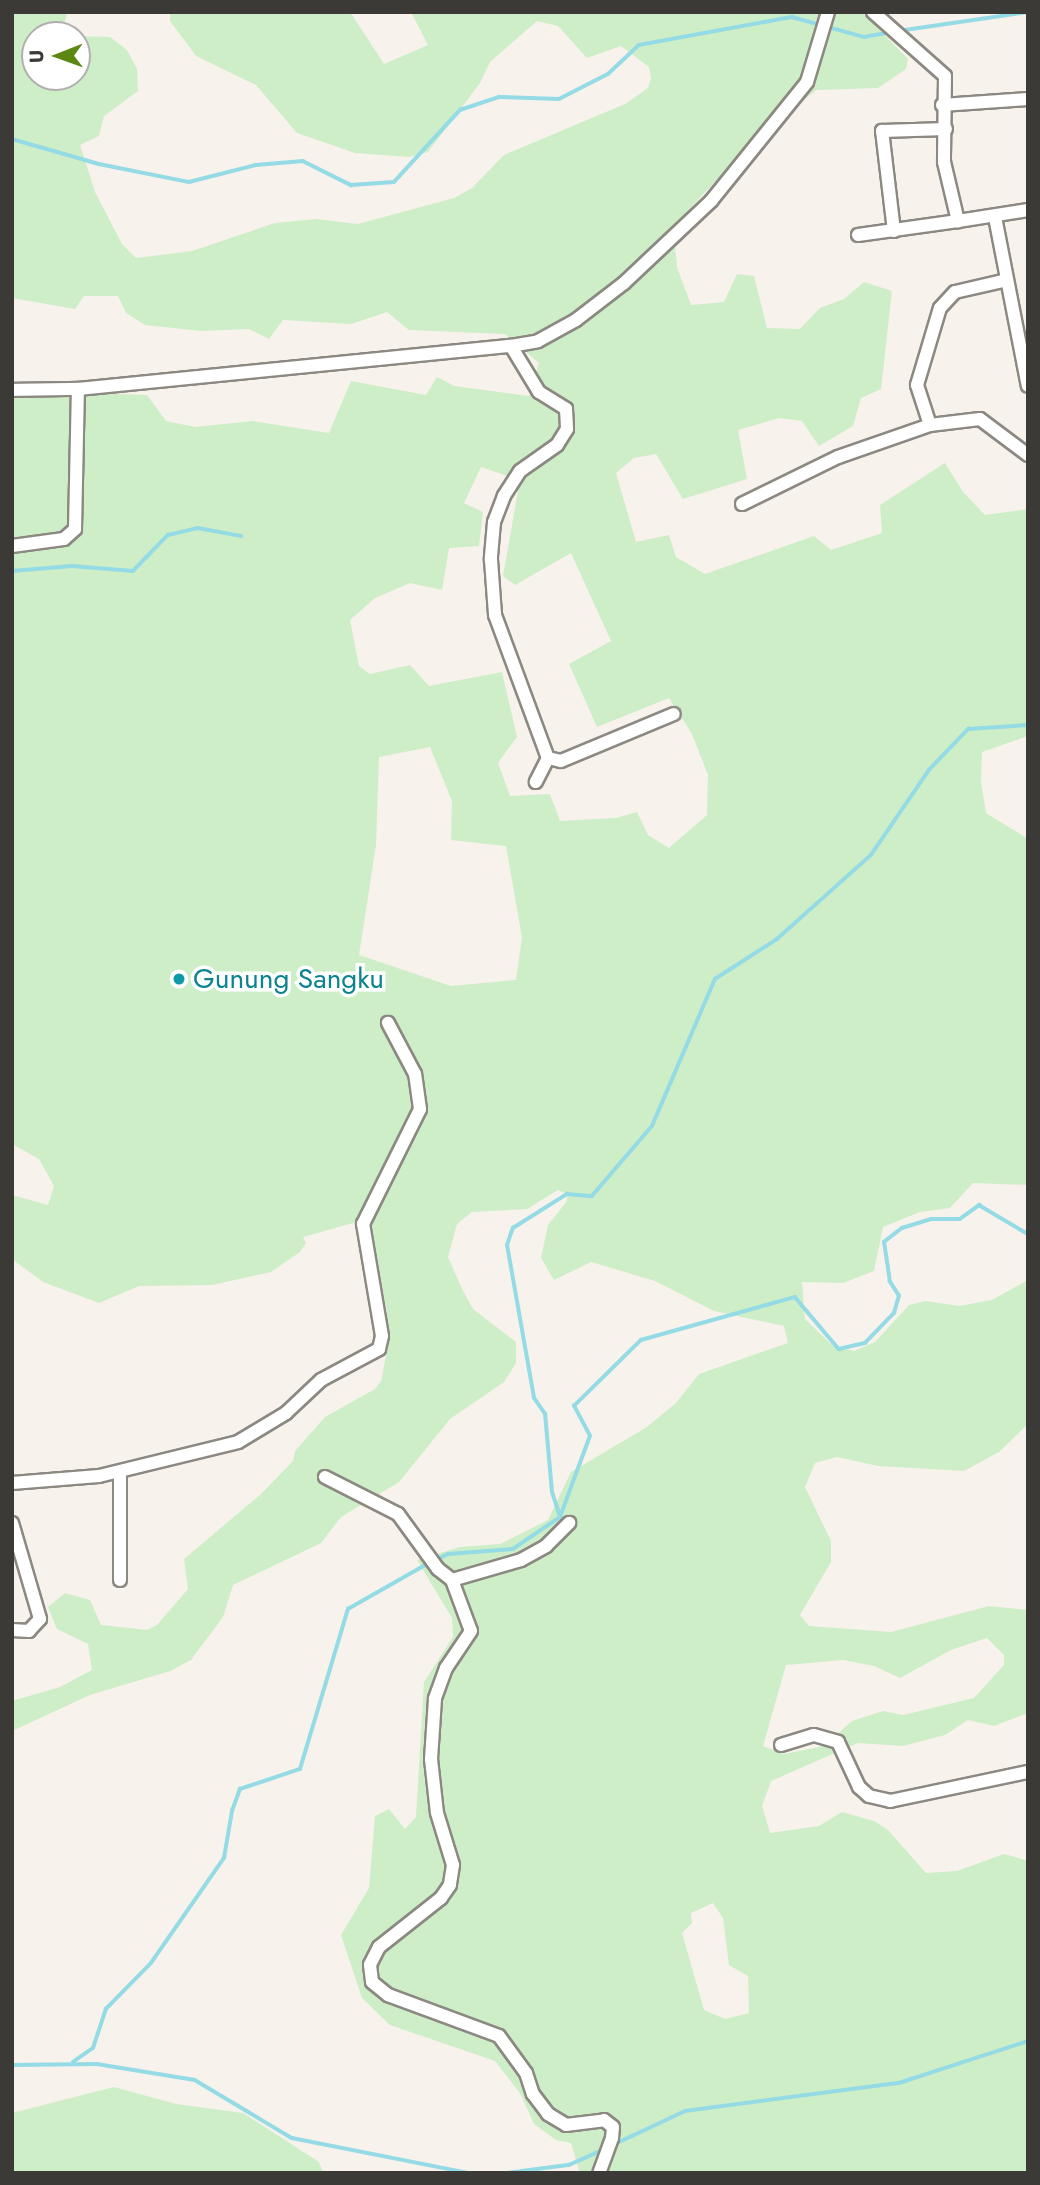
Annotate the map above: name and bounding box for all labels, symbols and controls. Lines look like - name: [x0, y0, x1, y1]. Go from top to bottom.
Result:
- north arrow: [21, 21, 91, 91]
- text: U: [23, 49, 50, 63]
- place label: Gunung Sangku: [193, 962, 384, 996]
- marker: Gunung Sangku: [171, 971, 187, 987]

